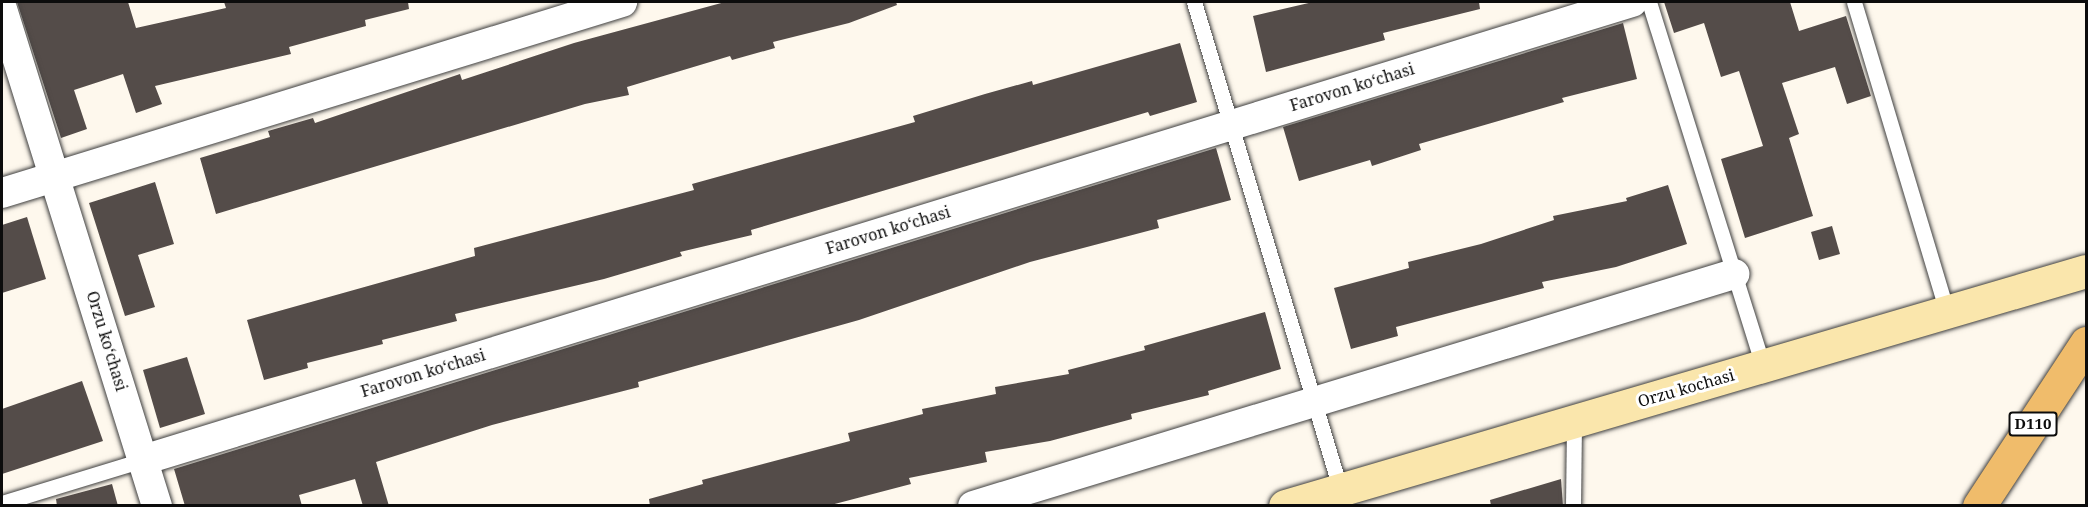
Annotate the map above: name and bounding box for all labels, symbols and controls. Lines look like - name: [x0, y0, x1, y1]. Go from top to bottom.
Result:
- street label: Farovon koʻchasi: [1287, 59, 1417, 115]
- street label: Farovon koʻchasi: [823, 202, 953, 258]
- street label: Orzu koʻchasi: [83, 289, 131, 393]
- street label: Farovon koʻchasi: [358, 345, 488, 401]
- street label: Orzu kochasi: [1636, 365, 1736, 411]
- road number: D110: [2008, 412, 2058, 436]

